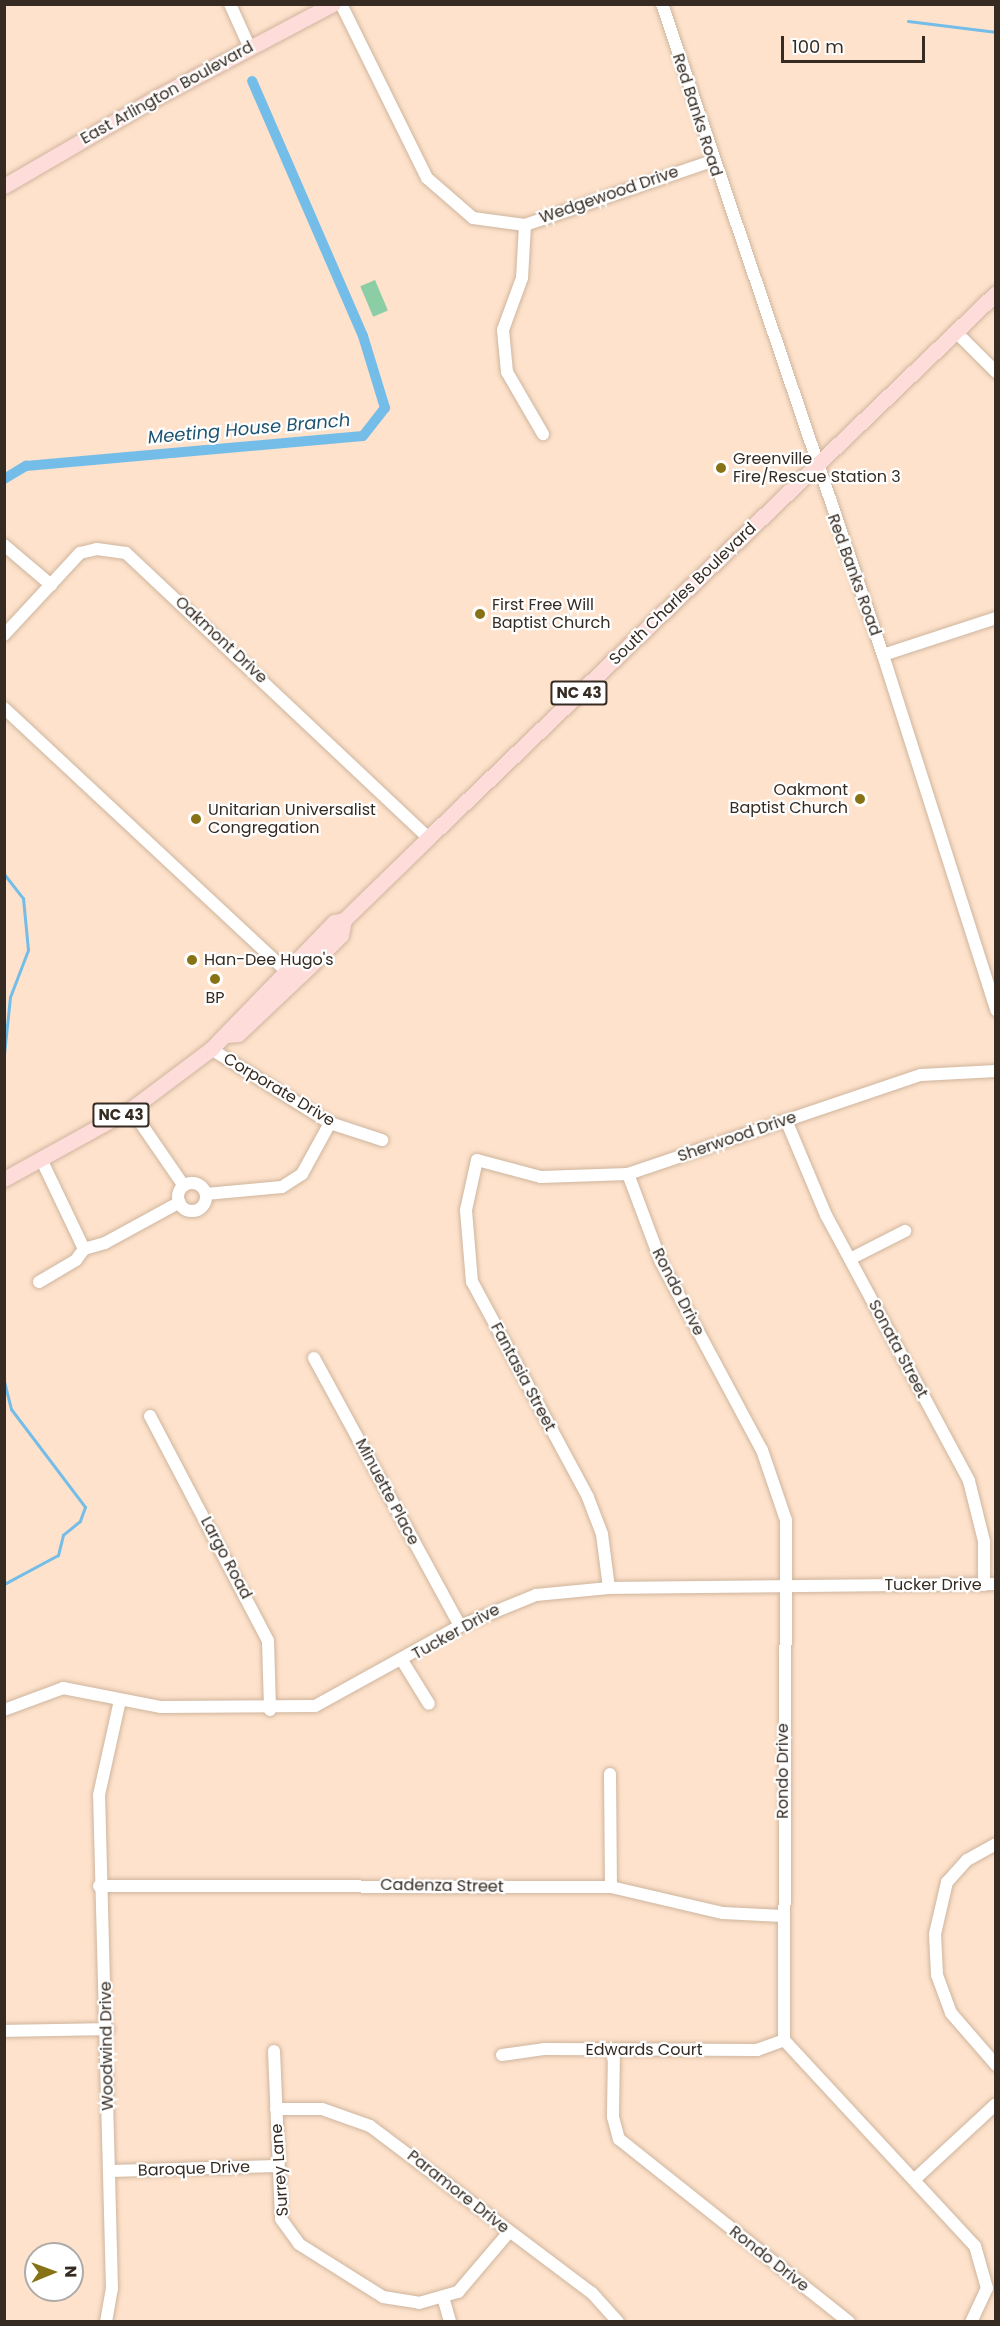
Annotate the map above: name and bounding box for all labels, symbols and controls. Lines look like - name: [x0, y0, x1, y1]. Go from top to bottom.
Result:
- scale bar: [784, 24, 928, 62]
- text: 100 m: [792, 34, 844, 59]
- street label: East Arlington Boulevard: [77, 37, 257, 149]
- street label: Red Banks Road: [668, 51, 726, 179]
- street label: Wedgewood Drive: [537, 162, 681, 228]
- water label: Meeting House Branch: [147, 409, 351, 449]
- place label: Greenville Fire/Rescue Station 3: [733, 449, 901, 487]
- marker: Greenville Fire/Rescue Station 3: [714, 461, 728, 475]
- street label: Red Banks Road: [823, 512, 885, 638]
- street label: South Charles Boulevard: [606, 519, 760, 669]
- street label: Oakmont Drive: [171, 592, 271, 688]
- place label: First Free Will Baptist Church: [492, 595, 610, 633]
- marker: First Free Will Baptist Church: [473, 607, 487, 621]
- road number: NC 43: [549, 681, 609, 705]
- place label: Oakmont Baptist Church: [730, 780, 848, 818]
- marker: Oakmont Baptist Church: [853, 792, 867, 806]
- place label: Unitarian Universalist Congregation: [208, 800, 376, 838]
- marker: Unitarian Universalist Congregation: [189, 812, 203, 826]
- place label: Han-Dee Hugo's: [204, 950, 334, 970]
- marker: Han-Dee Hugo's: [185, 953, 199, 967]
- marker: BP: [208, 972, 222, 986]
- place label: BP: [205, 988, 225, 1008]
- street label: Corporate Drive: [220, 1049, 338, 1131]
- road number: NC 43: [91, 1103, 151, 1127]
- street label: Sherwood Drive: [675, 1108, 799, 1166]
- street label: Rondo Drive: [648, 1245, 708, 1339]
- street label: Sonata Street: [864, 1297, 932, 1401]
- street label: Fantasia Street: [486, 1320, 560, 1434]
- street label: Minuette Place: [351, 1436, 423, 1548]
- street label: Largo Road: [196, 1513, 256, 1603]
- street label: Tucker Drive: [884, 1575, 982, 1595]
- street label: Tucker Drive: [409, 1600, 503, 1664]
- street label: Rondo Drive: [773, 1723, 793, 1819]
- street label: Cadenza Street: [380, 1875, 504, 1897]
- street label: Woodwind Drive: [96, 1981, 118, 2111]
- street label: Edwards Court: [586, 2040, 702, 2060]
- street label: Surrey Lane: [267, 2123, 293, 2217]
- street label: Paramore Drive: [403, 2146, 513, 2238]
- street label: Baroque Drive: [138, 2157, 250, 2181]
- street label: Rondo Drive: [725, 2222, 813, 2296]
- north arrow: [24, 2242, 84, 2302]
- text: N: [59, 2265, 82, 2278]

